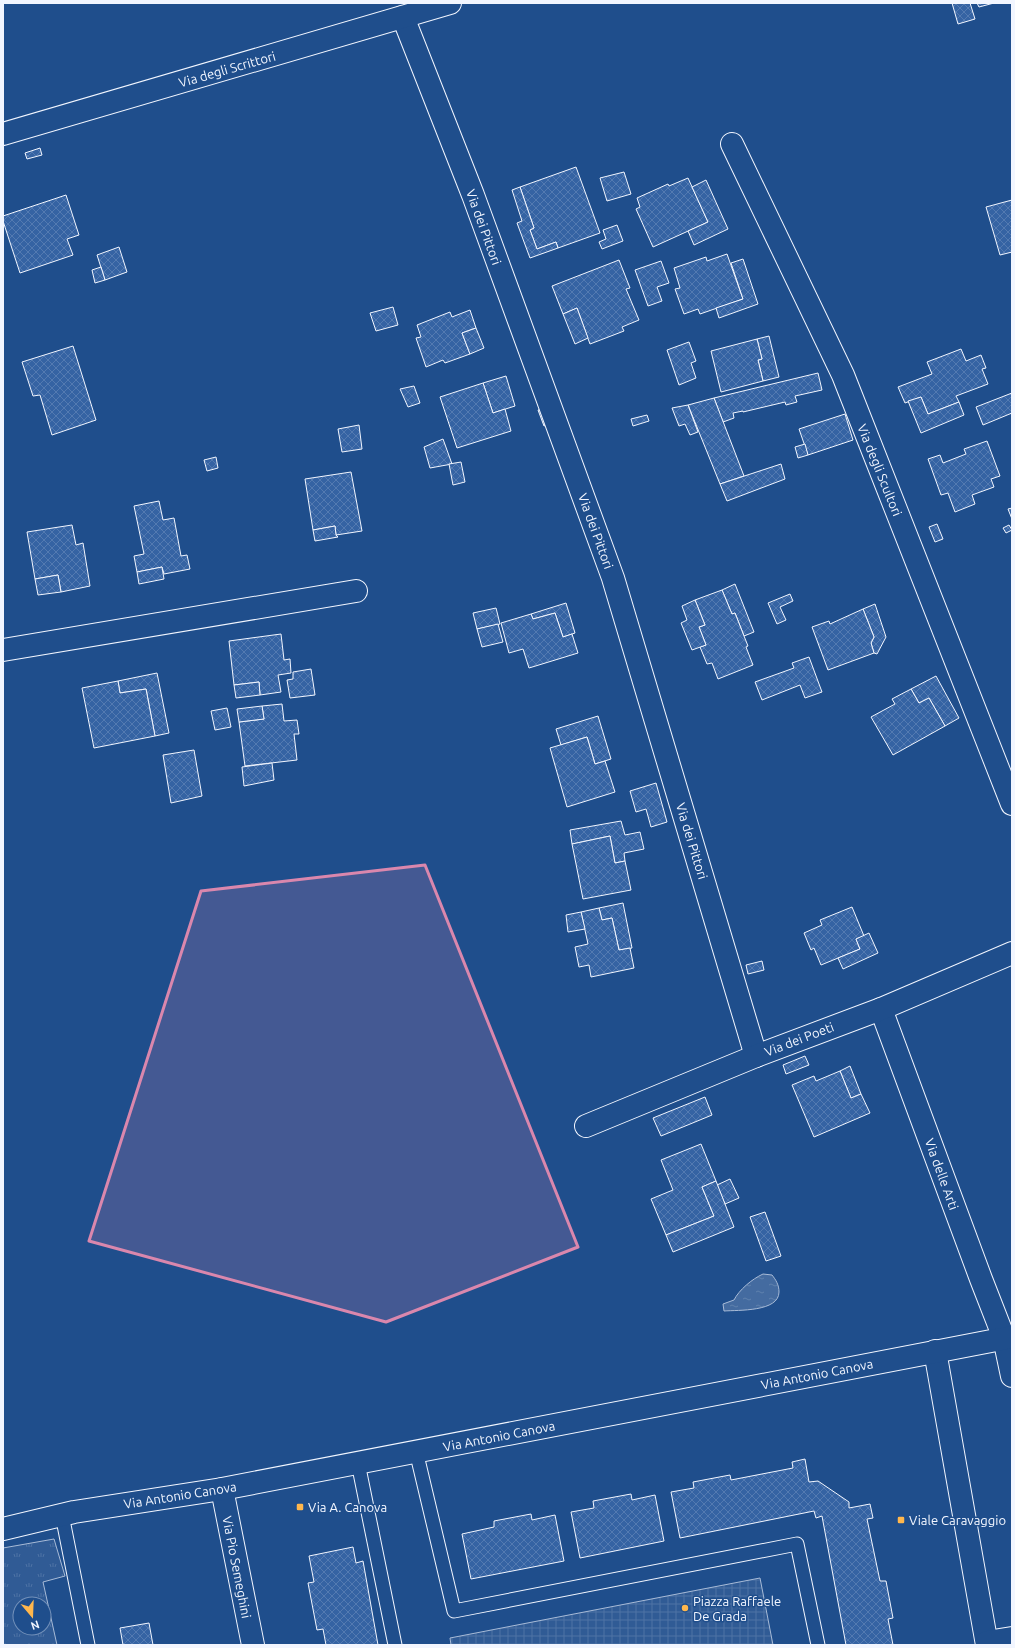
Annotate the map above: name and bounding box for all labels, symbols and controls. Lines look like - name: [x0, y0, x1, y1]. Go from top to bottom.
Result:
- street label: Via degli Scrittori: [177, 48, 277, 90]
- street label: Via dei Pittori: [464, 187, 504, 267]
- street label: Via degli Scultori: [855, 422, 905, 518]
- street label: Via dei Pittori: [576, 491, 616, 571]
- street label: Via dei Pittori: [674, 801, 710, 881]
- street label: Via dei Poeti: [762, 1019, 836, 1059]
- street label: Via delle Arti: [923, 1136, 961, 1212]
- street label: Via Antonio Canova: [760, 1356, 874, 1392]
- street label: Via Antonio Canova: [442, 1418, 556, 1454]
- street label: Via Antonio Canova: [123, 1479, 237, 1511]
- place label: Via A. Canova: [308, 1500, 387, 1514]
- marker: Via A. Canova: [295, 1502, 305, 1512]
- place label: Viale Caravaggio: [909, 1513, 1006, 1527]
- street label: Via Pio Semeghini: [220, 1515, 254, 1619]
- marker: Viale Caravaggio: [896, 1515, 906, 1525]
- place label: Piazza Raffaele De Grada: [693, 1594, 781, 1623]
- north arrow: [12, 1596, 52, 1636]
- marker: Piazza Raffaele De Grada: [680, 1603, 690, 1613]
- text: N: [29, 1618, 41, 1632]

